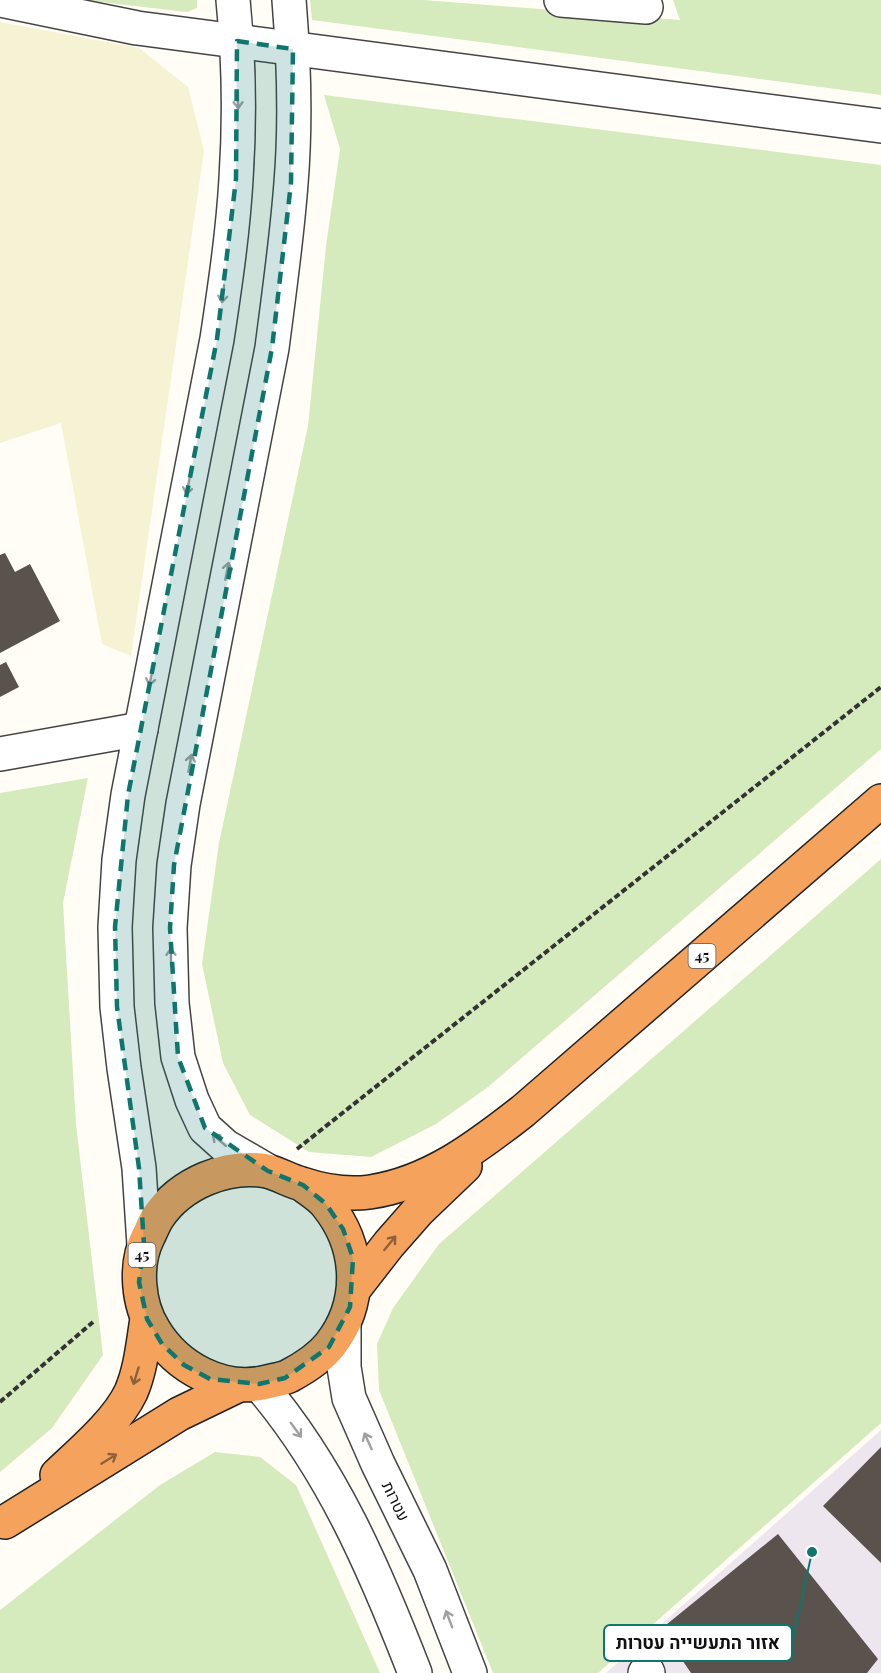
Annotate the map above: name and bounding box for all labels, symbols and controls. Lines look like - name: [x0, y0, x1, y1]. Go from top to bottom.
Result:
- one-way arrow: [232, 89, 244, 109]
- one-way arrow: [218, 284, 229, 303]
- one-way arrow: [182, 475, 193, 495]
- one-way arrow: [222, 562, 233, 582]
- one-way arrow: [145, 667, 156, 686]
- one-way arrow: [185, 754, 196, 773]
- road number: 45: [688, 944, 716, 968]
- one-way arrow: [165, 947, 177, 967]
- one-way arrow: [211, 1133, 226, 1147]
- one-way arrow: [384, 1235, 397, 1251]
- road number: 45: [128, 1243, 156, 1267]
- one-way arrow: [130, 1366, 141, 1385]
- one-way arrow: [289, 1421, 302, 1437]
- one-way arrow: [362, 1433, 373, 1451]
- one-way arrow: [100, 1452, 117, 1465]
- street label: עטרות: [378, 1477, 415, 1524]
- one-way arrow: [443, 1610, 454, 1628]
- callout: אזור התעשייה עטרות: [604, 1625, 792, 1661]
- text: אזור התעשייה עטרות: [616, 1630, 780, 1654]

